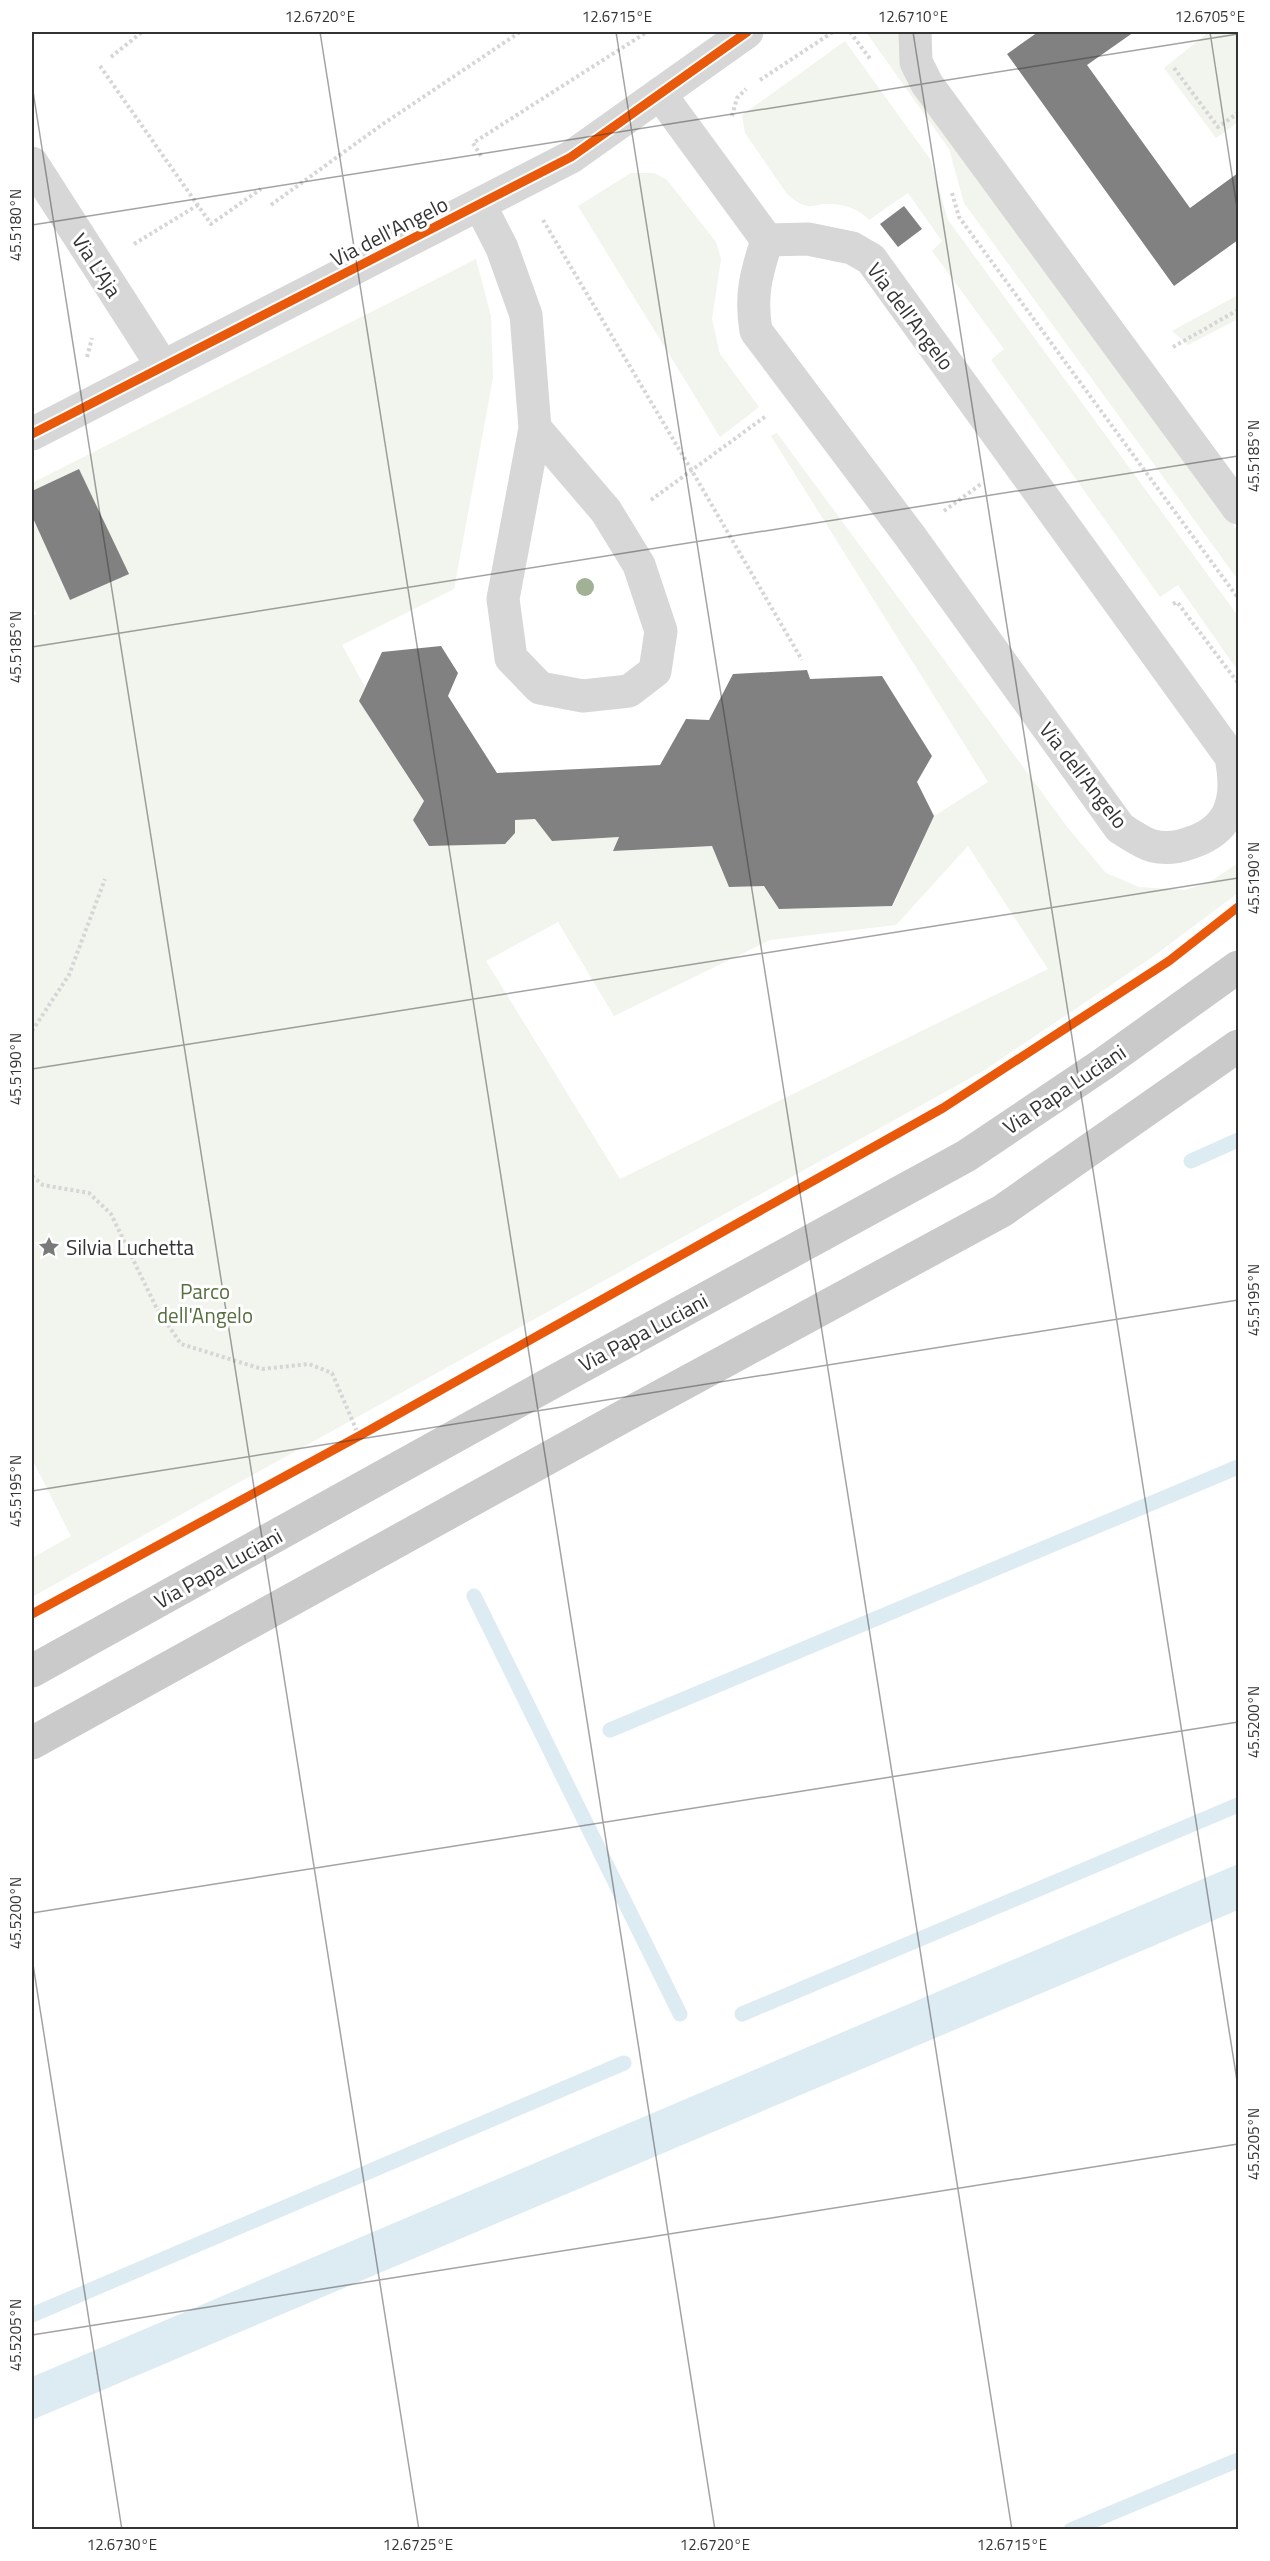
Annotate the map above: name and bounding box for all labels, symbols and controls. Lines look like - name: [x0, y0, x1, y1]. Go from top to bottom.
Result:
- text: 12.6720°E: [285, 5, 355, 28]
- text: 12.6715°E: [582, 5, 652, 28]
- text: 12.6710°E: [878, 5, 948, 28]
- text: 12.6705°E: [1175, 5, 1245, 28]
- street label: Via dell'Angelo: [325, 188, 453, 274]
- text: 45.5180°N: [4, 189, 27, 261]
- street label: Via L'Aja: [64, 226, 130, 304]
- street label: Via dell'Angelo: [860, 255, 962, 377]
- text: 45.5185°N: [1242, 420, 1265, 492]
- text: 45.5185°N: [4, 611, 27, 683]
- street label: Via dell'Angelo: [1032, 715, 1136, 835]
- text: 45.5190°N: [1242, 842, 1265, 914]
- text: 45.5190°N: [4, 1033, 27, 1105]
- street label: Via Papa Luciani: [996, 1036, 1132, 1142]
- place label: Silvia Luchetta: [66, 1231, 194, 1263]
- place icon: Silvia Luchetta: [37, 1235, 61, 1259]
- text: 45.5195°N: [1242, 1264, 1265, 1336]
- park label: Parco dell'Angelo: [157, 1275, 253, 1331]
- street label: Via Papa Luciani: [573, 1284, 713, 1380]
- text: 45.5195°N: [4, 1455, 27, 1527]
- street label: Via Papa Luciani: [148, 1520, 288, 1616]
- text: 45.5200°N: [1242, 1686, 1265, 1758]
- text: 45.5200°N: [4, 1877, 27, 1949]
- text: 45.5205°N: [1242, 2108, 1265, 2180]
- text: 45.5205°N: [4, 2299, 27, 2371]
- text: 12.6730°E: [87, 2533, 157, 2556]
- text: 12.6725°E: [383, 2533, 453, 2556]
- text: 12.6720°E: [680, 2533, 750, 2556]
- text: 12.6715°E: [977, 2533, 1047, 2556]

